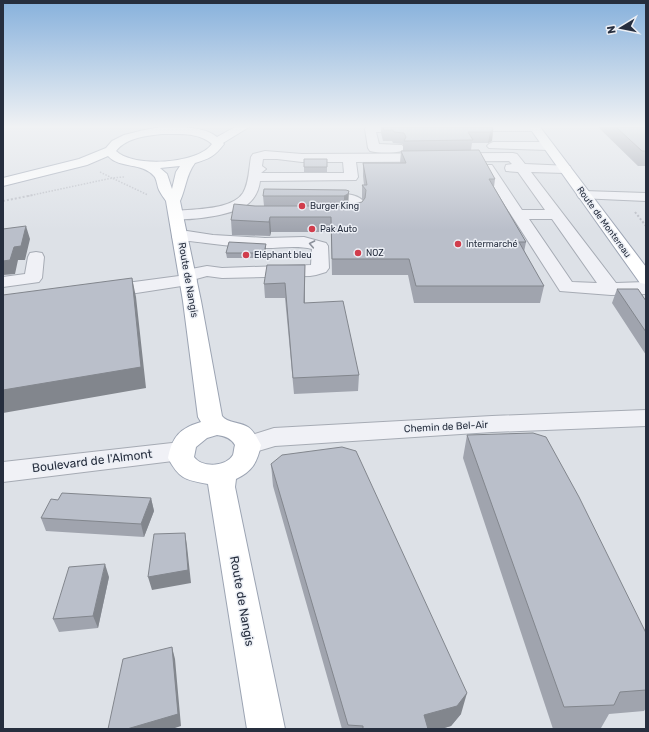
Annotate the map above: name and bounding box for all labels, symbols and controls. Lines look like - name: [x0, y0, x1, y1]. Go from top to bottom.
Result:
- north arrow: [601, 8, 641, 48]
- text: N: [605, 25, 619, 35]
- street label: Route de Montereau: [575, 185, 633, 259]
- marker: Burger King: [297, 201, 307, 211]
- place label: Burger King: [310, 201, 359, 211]
- marker: Pak Auto: [307, 224, 317, 234]
- place label: Pak Auto: [320, 224, 357, 234]
- marker: Intermarché: [453, 239, 463, 249]
- place label: Intermarché: [466, 239, 518, 249]
- one-way arrow: [309, 240, 315, 248]
- street label: Route de Nangis: [175, 241, 201, 319]
- marker: NOZ: [353, 248, 363, 258]
- place label: NOZ: [366, 248, 384, 258]
- marker: Eléphant bleu: [241, 250, 251, 260]
- place label: Eléphant bleu: [254, 250, 312, 260]
- street label: Chemin de Bel-Air: [404, 419, 489, 435]
- street label: Boulevard de l'Almont: [31, 447, 153, 475]
- street label: Route de Nangis: [227, 555, 257, 647]

